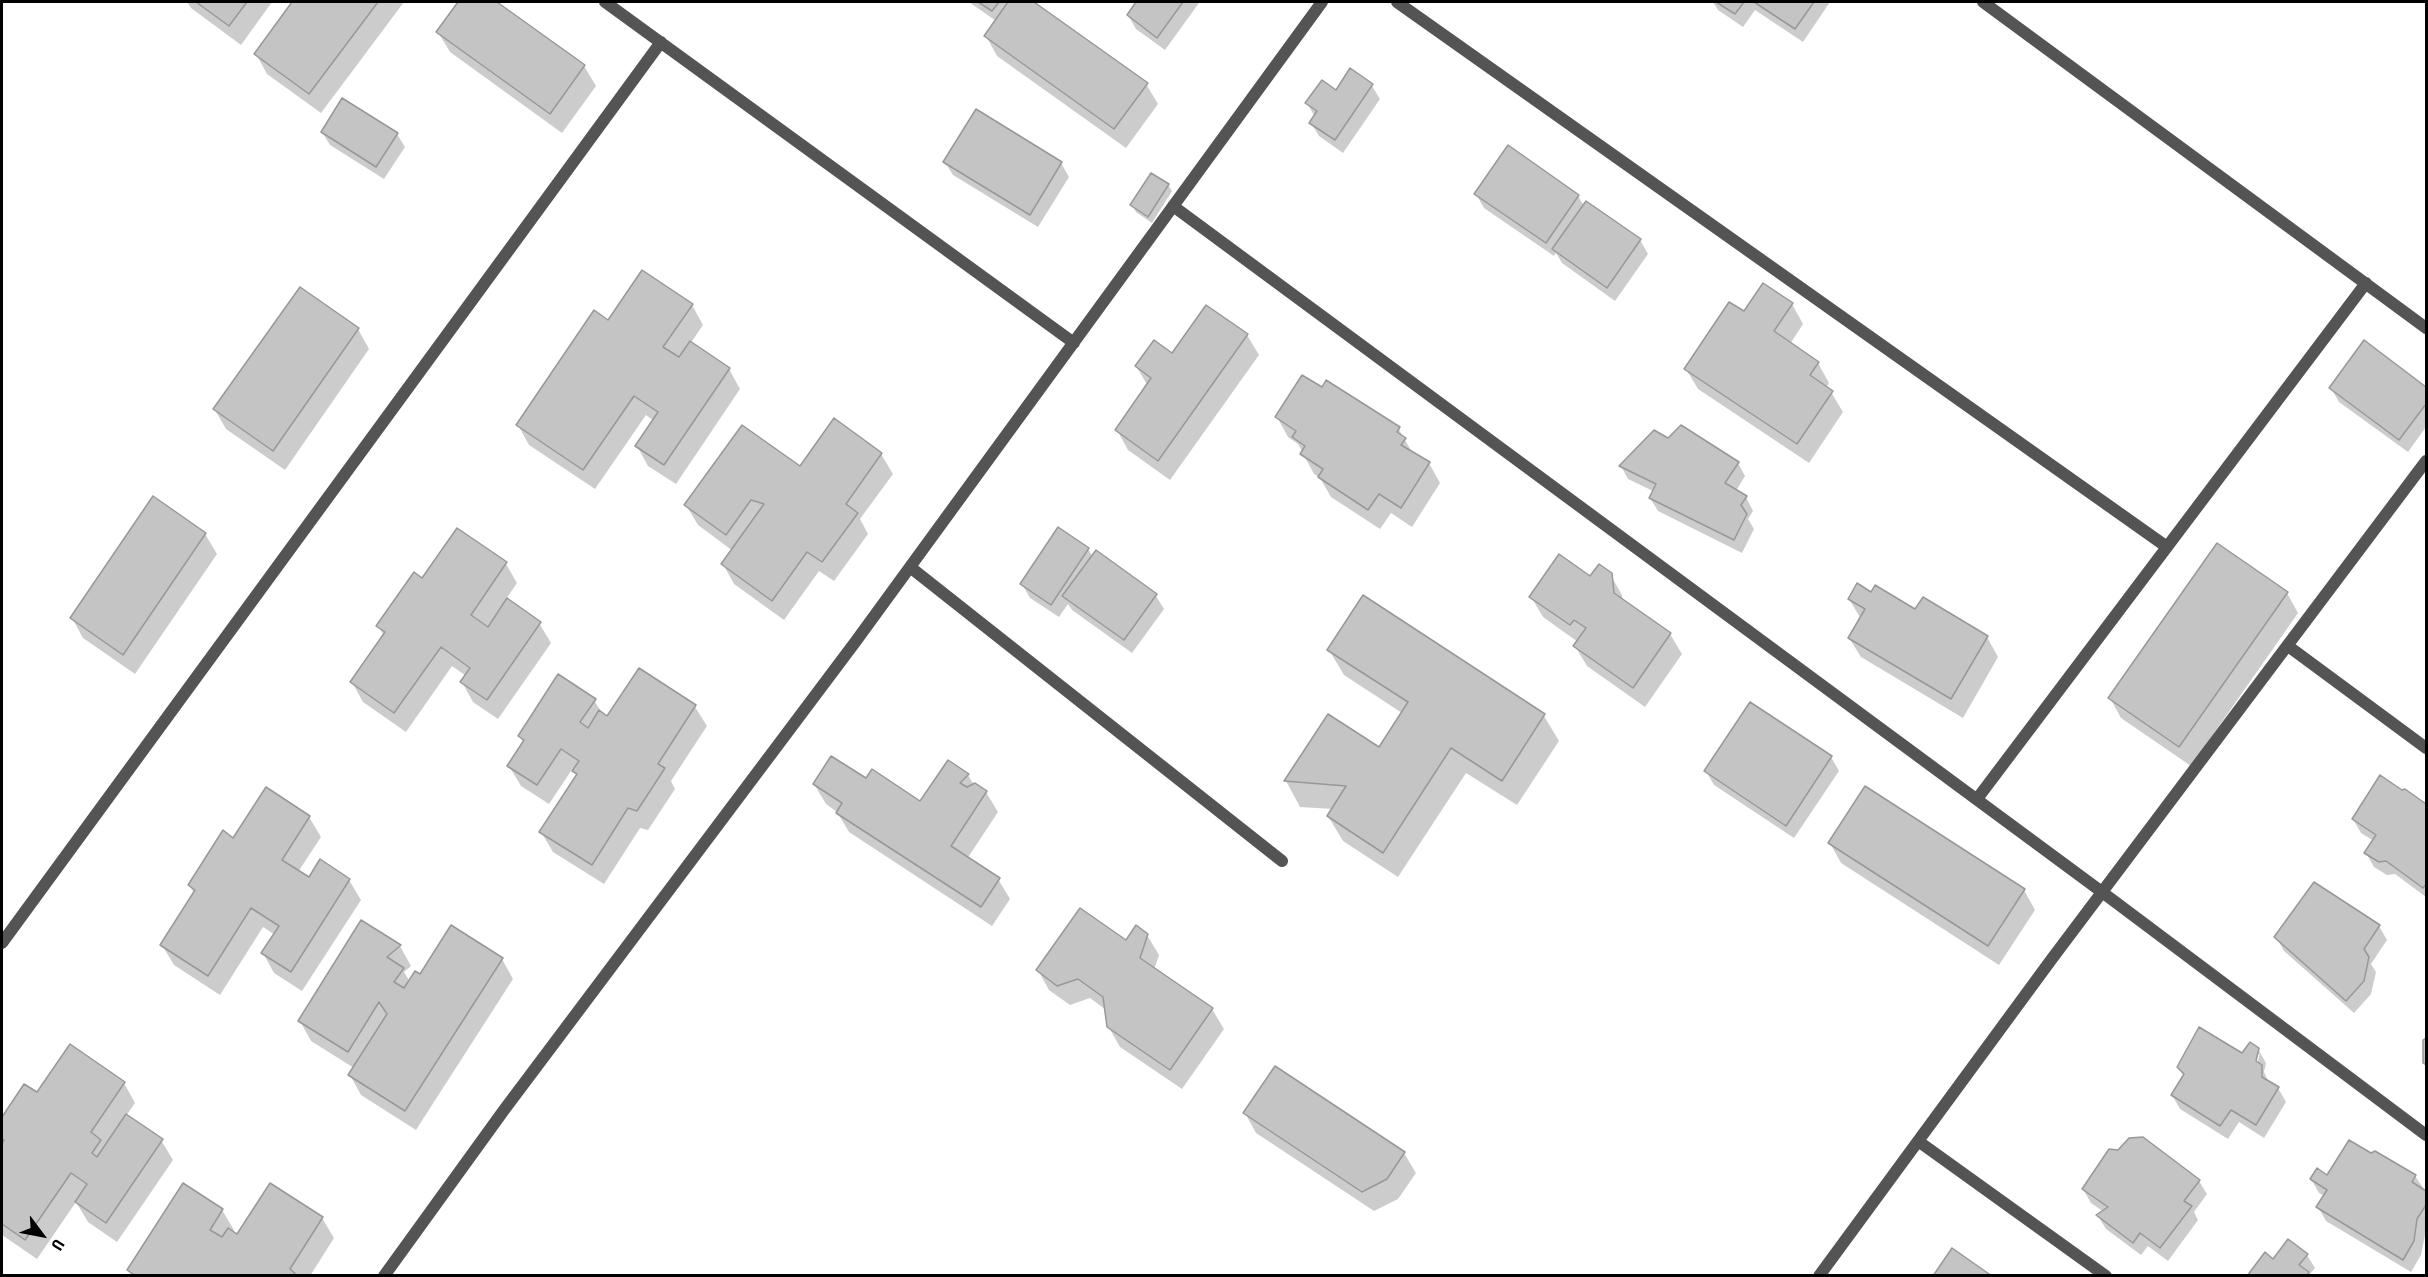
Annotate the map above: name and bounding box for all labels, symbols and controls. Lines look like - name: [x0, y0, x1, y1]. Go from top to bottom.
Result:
- north arrow: [12, 1205, 72, 1265]
- text: U: [47, 1236, 68, 1254]

